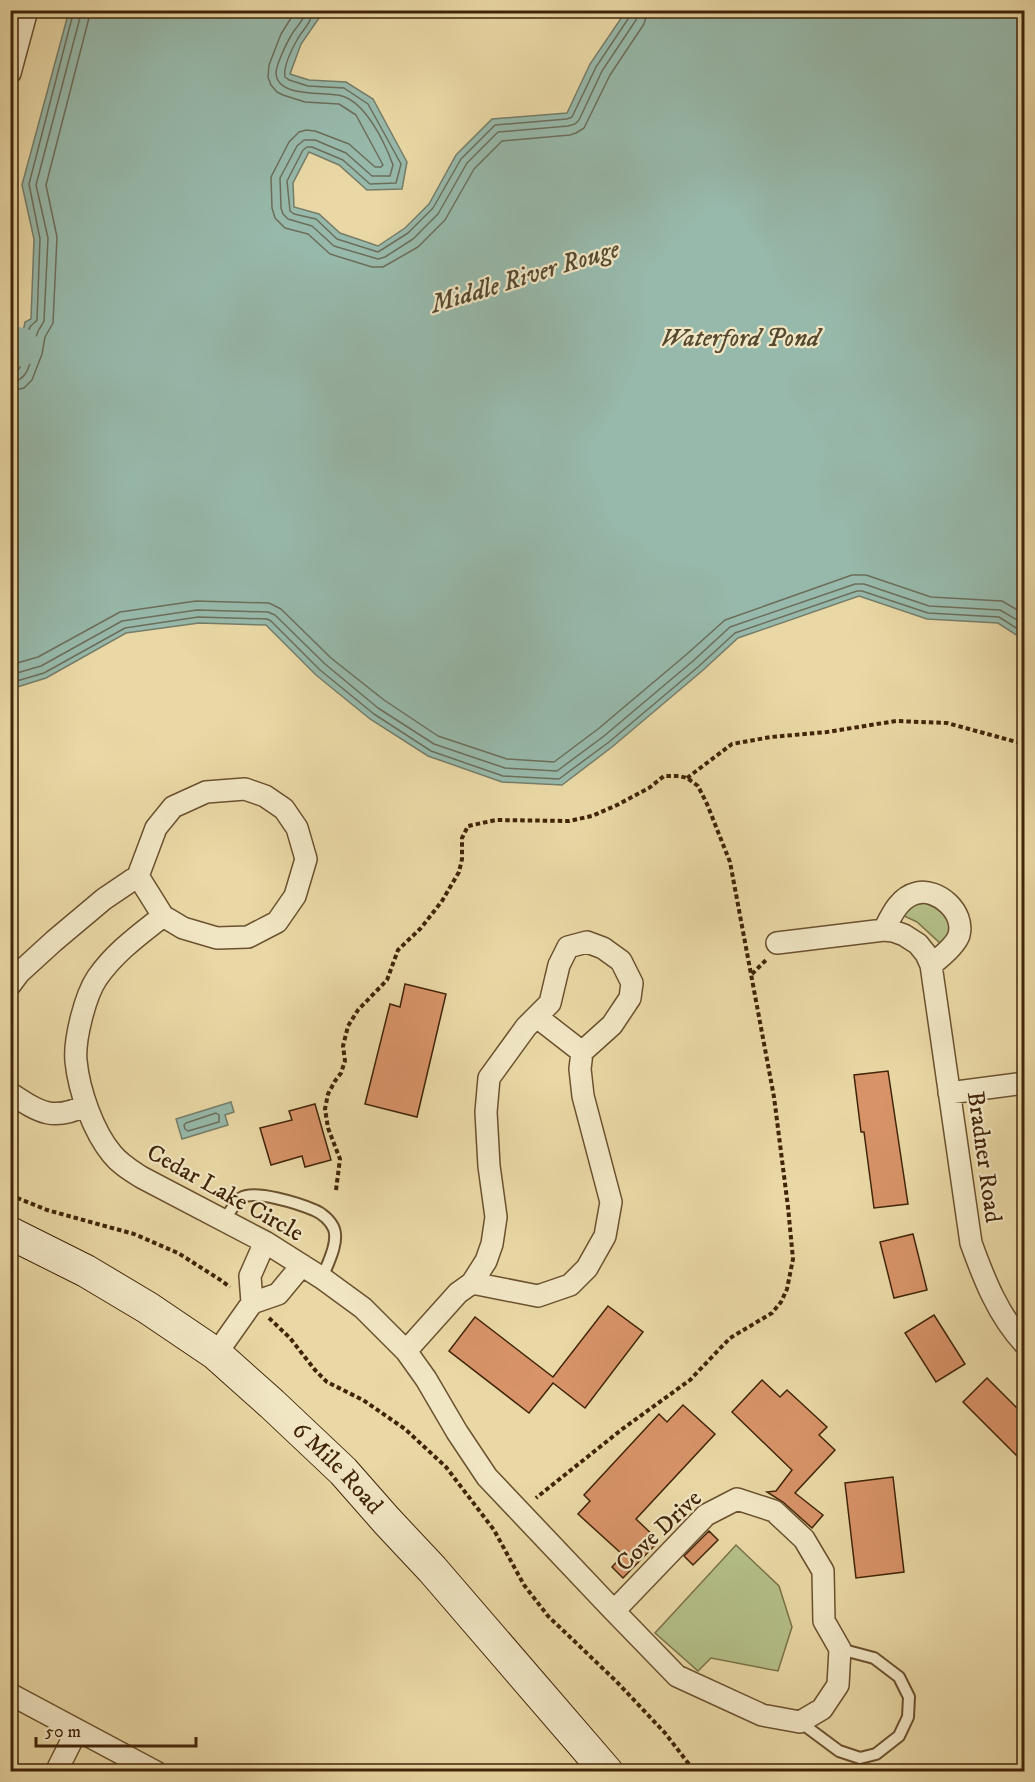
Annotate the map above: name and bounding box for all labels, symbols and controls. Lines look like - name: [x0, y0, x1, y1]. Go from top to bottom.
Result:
- water label: Middle River Rouge: [425, 232, 624, 322]
- water label: Waterford Pond: [661, 322, 823, 355]
- street label: Bradner Road: [960, 1089, 1008, 1225]
- street label: Cedar Lake Circle: [141, 1138, 309, 1248]
- street label: 6 Mile Road: [286, 1416, 389, 1521]
- street label: Cove Drive: [610, 1484, 708, 1578]
- scale bar: [36, 1710, 196, 1748]
- text: 50 m: [45, 1721, 81, 1743]

